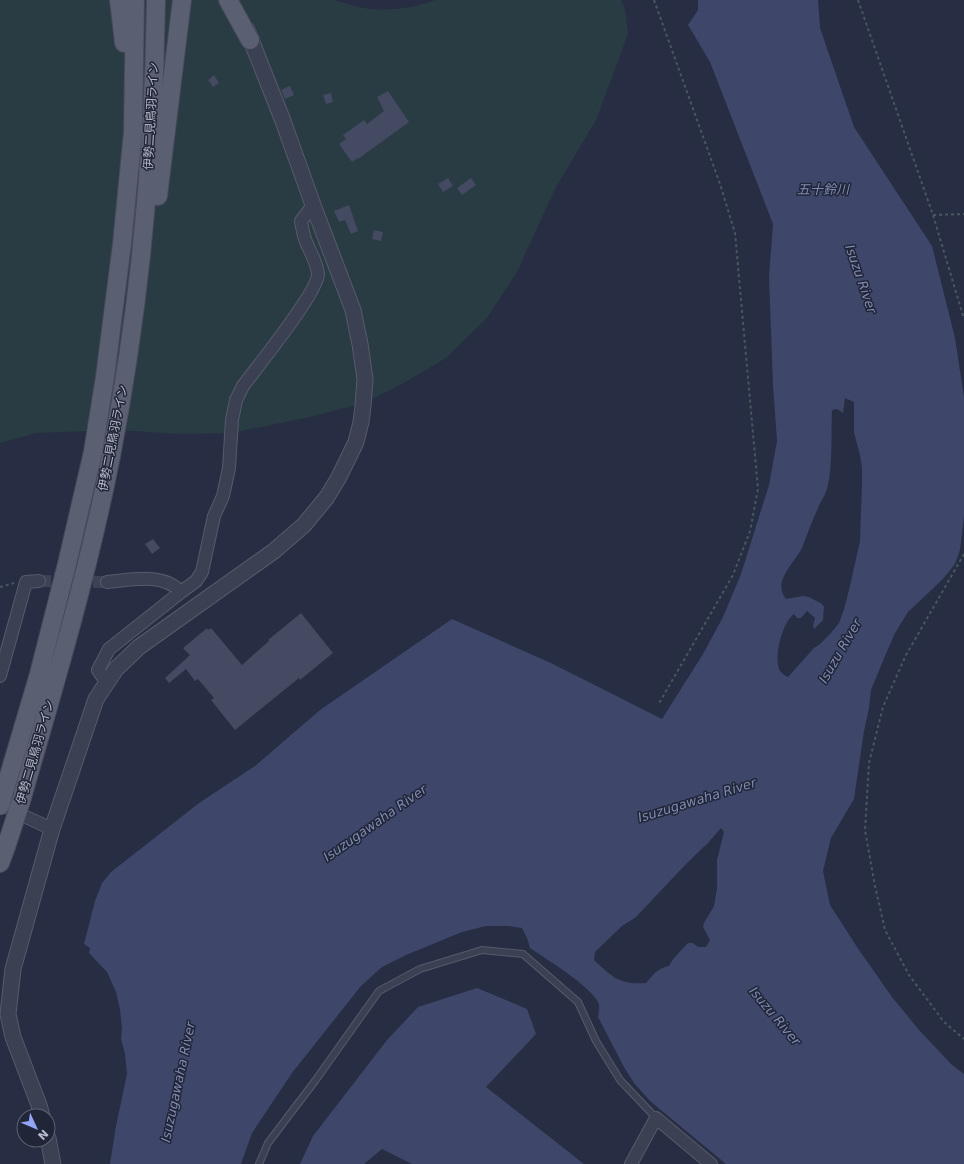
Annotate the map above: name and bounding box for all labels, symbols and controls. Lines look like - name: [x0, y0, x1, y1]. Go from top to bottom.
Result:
- street label: 伊勢二見鳥羽ライン: [141, 62, 161, 170]
- water label: 五十鈴川: [797, 182, 851, 197]
- water label: Isuzu River: [842, 243, 880, 317]
- street label: 伊勢二見鳥羽ライン: [96, 384, 130, 492]
- water label: Isuzu River: [816, 615, 865, 686]
- street label: 伊勢二見鳥羽ライン: [13, 698, 57, 806]
- water label: Isuzugawaha River: [636, 774, 759, 825]
- water label: Isuzugawaha River: [320, 781, 431, 864]
- water label: Isuzu River: [746, 984, 805, 1050]
- water label: Isuzugawaha River: [158, 1019, 198, 1144]
- north arrow: [16, 1108, 56, 1148]
- text: N: [35, 1127, 51, 1142]

